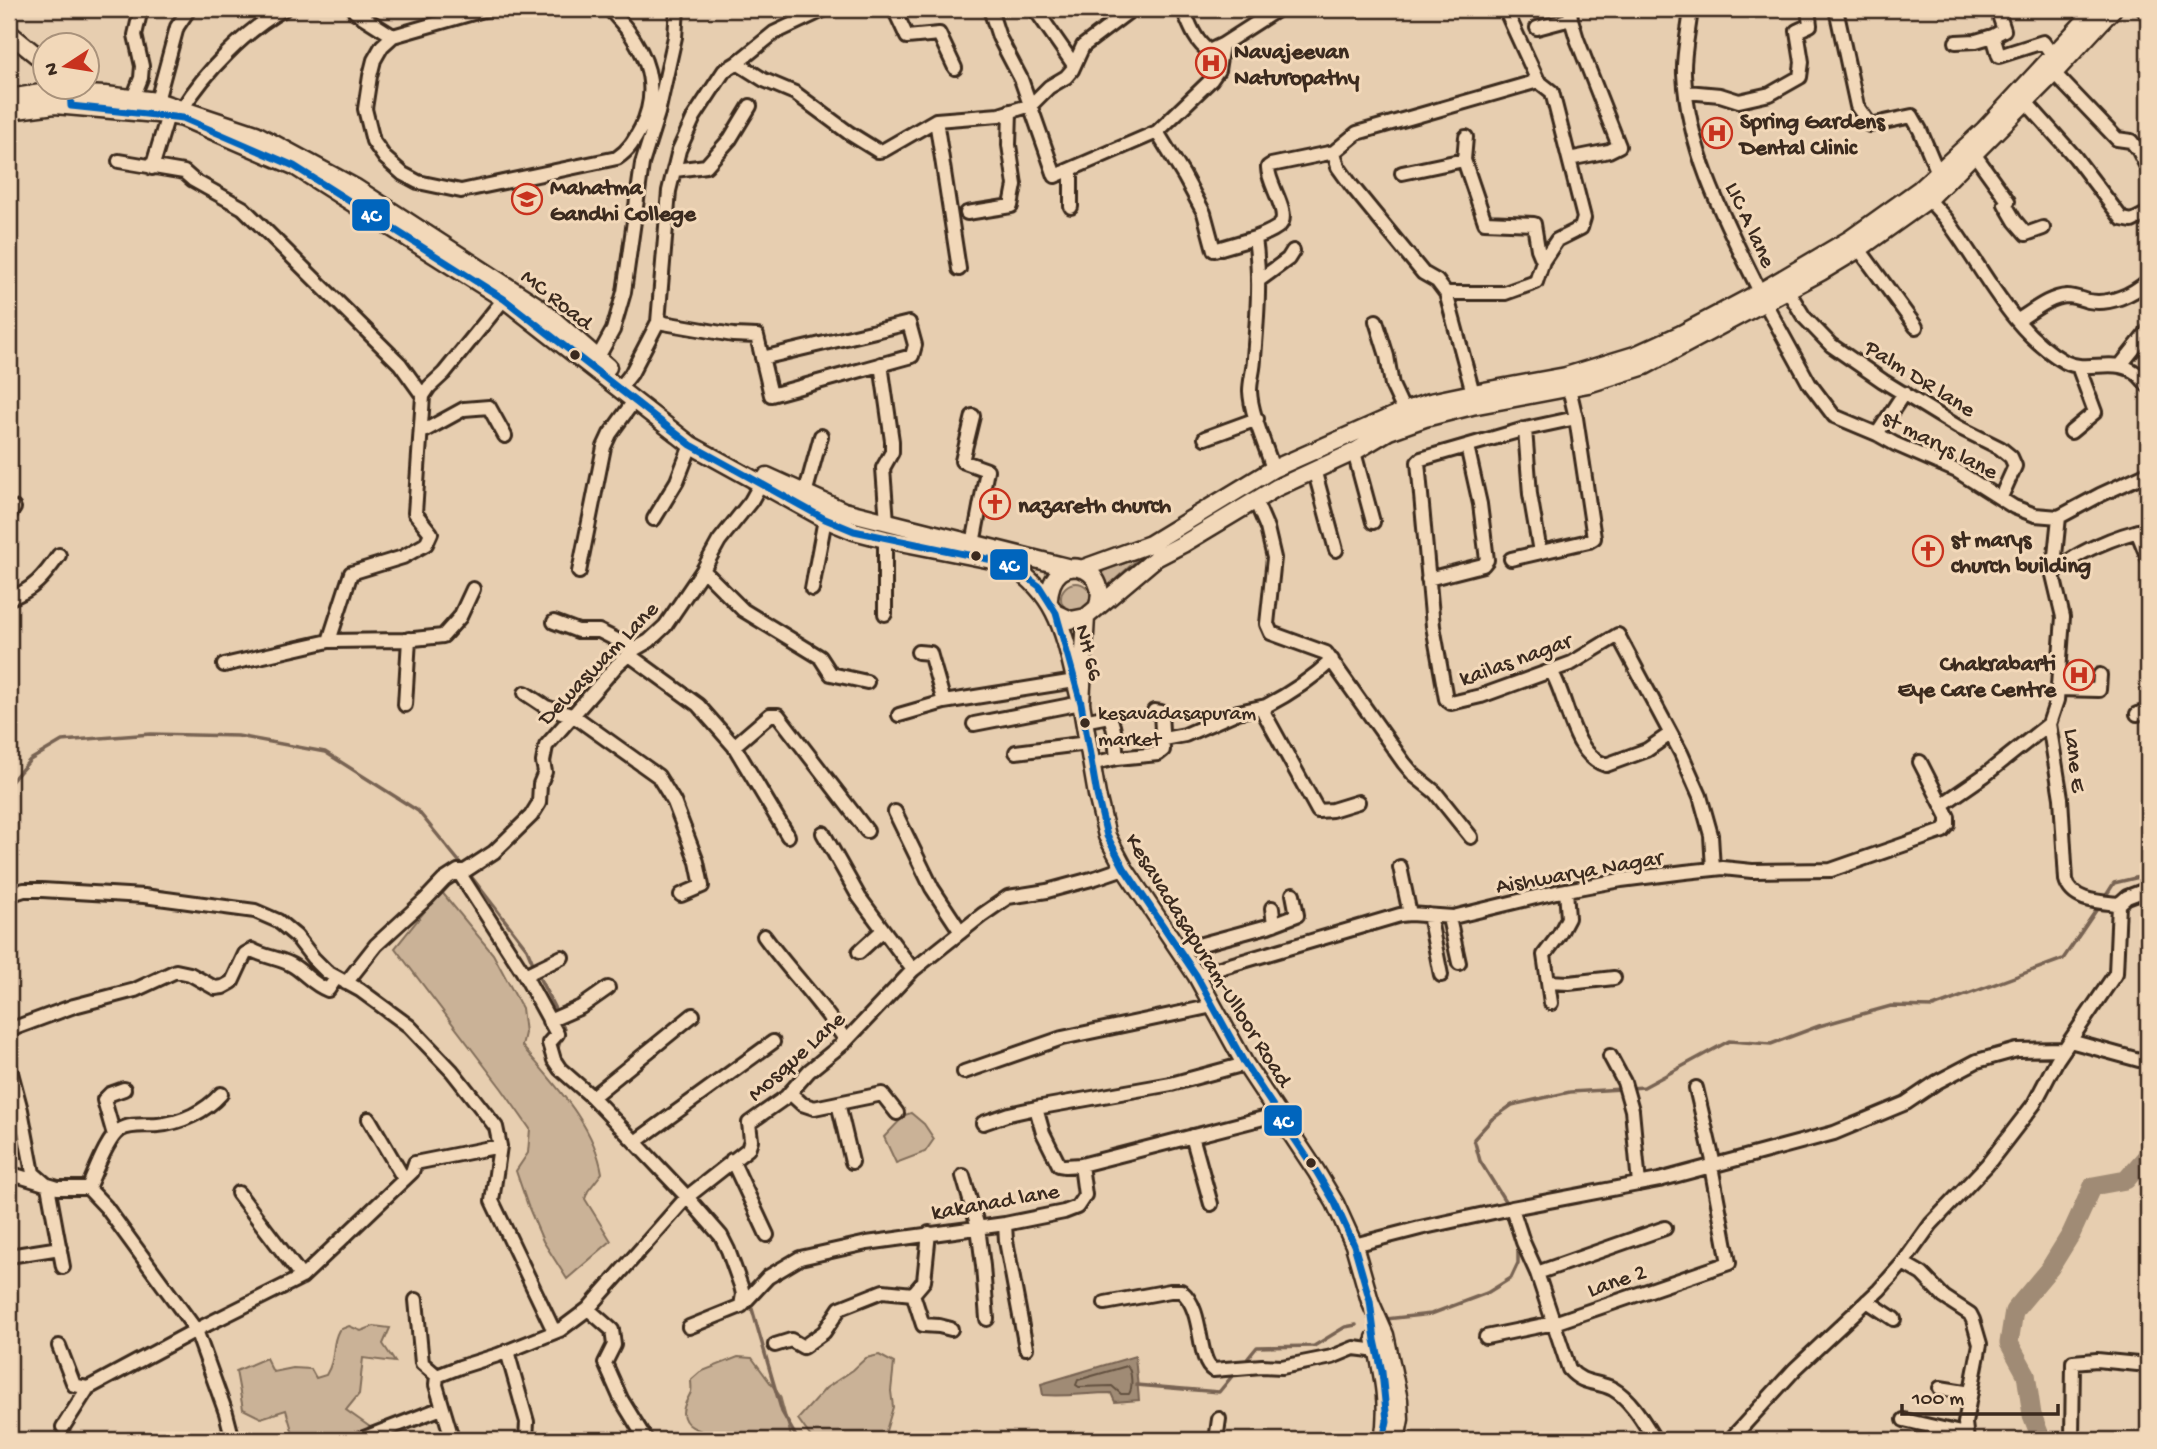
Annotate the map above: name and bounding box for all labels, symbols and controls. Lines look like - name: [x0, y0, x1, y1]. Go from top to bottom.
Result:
- north arrow: [32, 32, 102, 102]
- place label: Navajeevan Naturopathy: [1234, 40, 1360, 93]
- hospital icon: Navajeevan Naturopathy: [1194, 46, 1228, 80]
- text: N: [40, 60, 65, 77]
- place label: Spring Gardens Dental Clinic: [1738, 110, 1886, 163]
- hospital icon: Spring Gardens Dental Clinic: [1700, 116, 1734, 150]
- place label: Mahatma Gandhi College: [550, 176, 697, 229]
- street label: LIC A lane: [1717, 178, 1781, 274]
- school or university icon: Mahatma Gandhi College: [510, 182, 544, 216]
- line badge: 4C: [351, 198, 391, 232]
- text: 4C: [360, 206, 382, 229]
- street label: MC Road: [514, 264, 598, 338]
- street label: Palm DR lane: [1858, 335, 1980, 425]
- unlabelled marker: [568, 348, 582, 362]
- street label: st marys lane: [1877, 405, 2003, 487]
- church icon: nazareth church: [978, 487, 1012, 521]
- place label: nazareth church: [1018, 494, 1172, 521]
- place label: st marys church building: [1951, 528, 2091, 581]
- church icon: st marys church building: [1911, 534, 1945, 568]
- line badge: 4C: [989, 548, 1029, 581]
- unlabelled marker: [969, 549, 983, 563]
- text: 4C: [998, 556, 1020, 579]
- street label: Dewaswam Lane: [532, 596, 666, 734]
- street label: NH 66: [1067, 622, 1108, 684]
- street label: kailas nagar: [1456, 628, 1578, 694]
- place label: Chakrabarti Eye Care Centre: [1898, 652, 2057, 705]
- hospital icon: Chakrabarti Eye Care Centre: [2062, 658, 2096, 692]
- place label: kesavadasapuram market: [1098, 703, 1256, 754]
- marker: kesavadasapuram market: [1078, 716, 1092, 730]
- street label: Lane E: [2056, 727, 2091, 795]
- street label: Kesavadasapuram-Ulloor Road: [1118, 829, 1297, 1094]
- street label: Aishwarya Nagar: [1494, 845, 1667, 901]
- street label: Mosque Lane: [743, 1006, 853, 1109]
- line badge: 4C: [1263, 1104, 1303, 1137]
- text: 4C: [1272, 1112, 1294, 1135]
- unlabelled marker: [1304, 1156, 1318, 1170]
- street label: kakanad lane: [930, 1179, 1063, 1228]
- street label: Lane 2: [1584, 1260, 1650, 1305]
- scale bar: [1902, 1372, 2057, 1416]
- text: 100 m: [1911, 1388, 1964, 1413]

